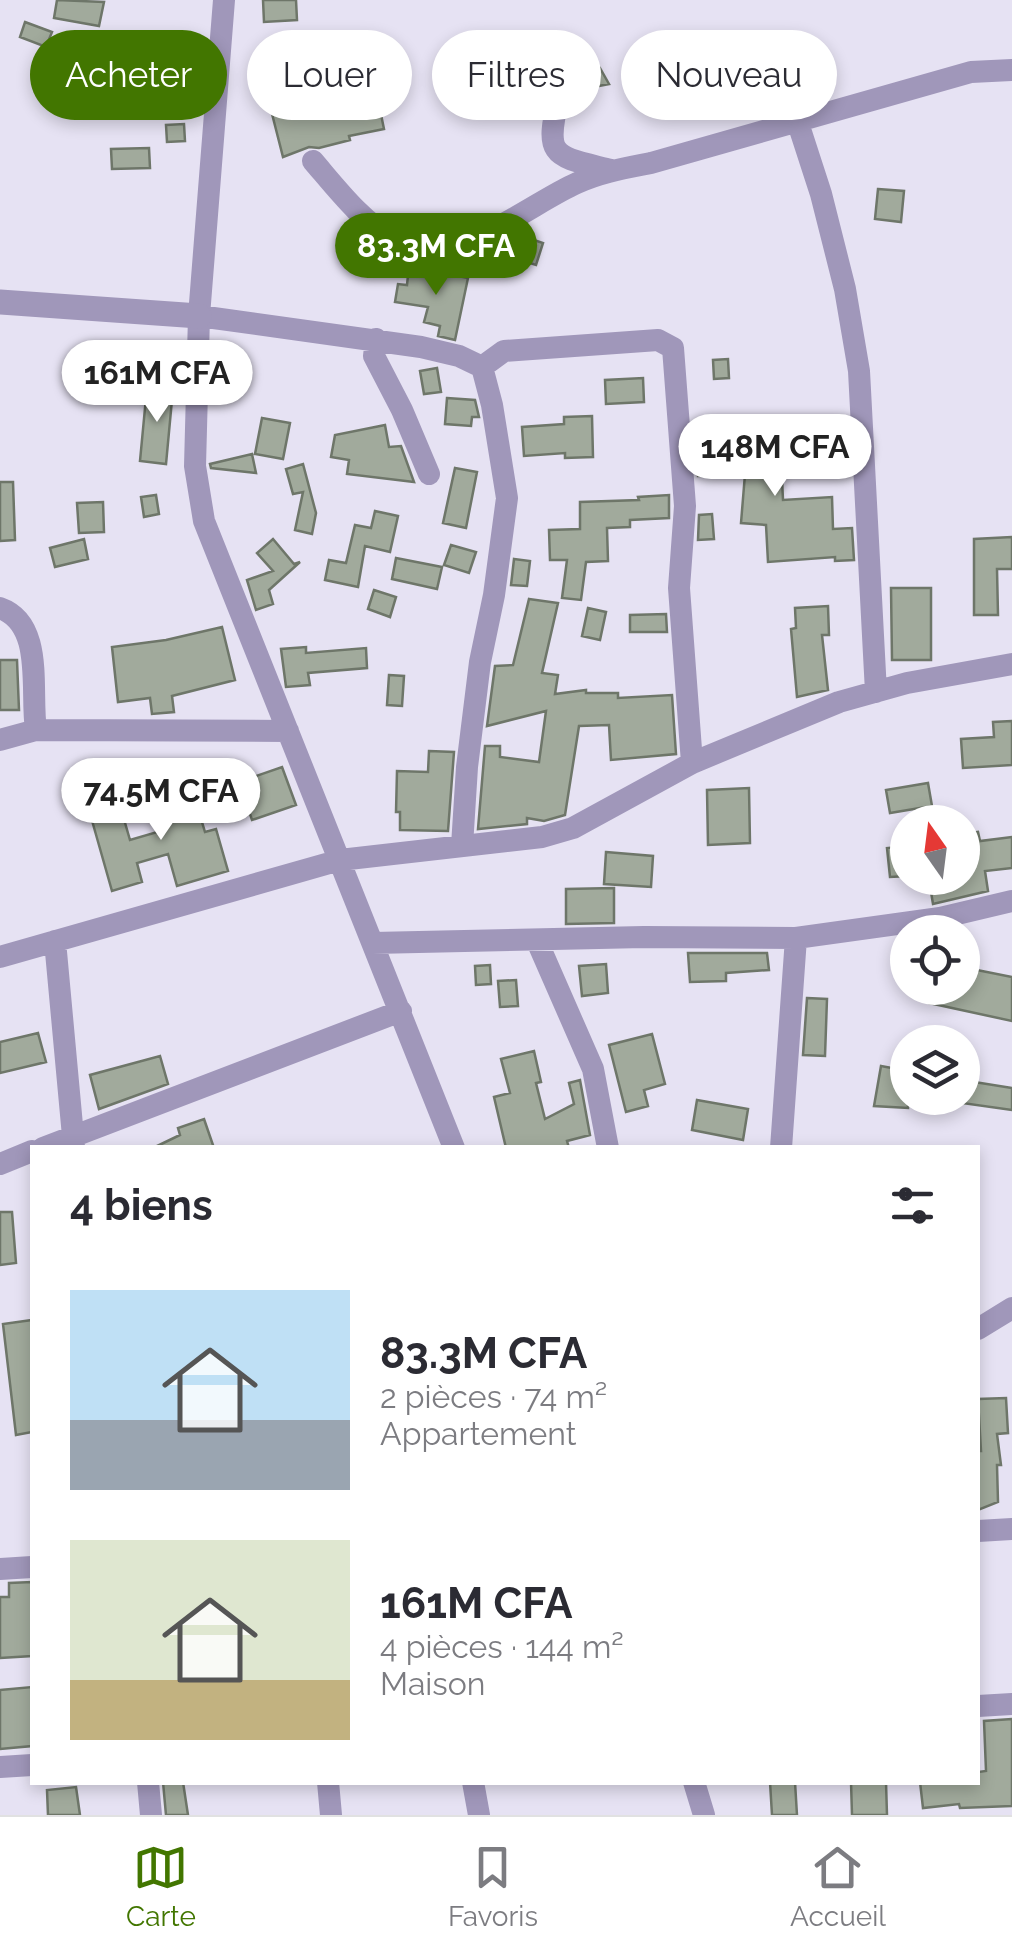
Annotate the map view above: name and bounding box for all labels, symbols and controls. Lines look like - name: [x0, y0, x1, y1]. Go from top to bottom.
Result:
- chip: Acheter: [30, 30, 227, 120]
- chip: Louer: [247, 30, 412, 120]
- chip: Filtres: [432, 30, 601, 120]
- chip: Nouveau: [621, 30, 837, 120]
- pin: 83.3M CFA: [322, 213, 550, 298]
- text: 83.3M CFA: [357, 227, 515, 264]
- pin: 161M CFA: [54, 340, 260, 425]
- text: 161M CFA: [84, 354, 230, 391]
- pin: 148M CFA: [672, 414, 878, 499]
- text: 148M CFA: [701, 428, 849, 465]
- pin: 74.5M CFA: [47, 758, 275, 843]
- text: 74.5M CFA: [83, 772, 239, 809]
- north arrow: [890, 805, 980, 895]
- map controls: [890, 805, 980, 1115]
- button: locate: [890, 915, 980, 1005]
- button: layers: [890, 1025, 980, 1115]
- icon: filters: [885, 1178, 940, 1233]
- text: 4 biens: [70, 1181, 213, 1230]
- text: 83.3M CFA: [380, 1329, 587, 1378]
- icon: home: [150, 1330, 270, 1450]
- text: 2 pièces · 74 m²: [380, 1378, 607, 1415]
- text: Appartement: [380, 1415, 576, 1452]
- text: 161M CFA: [380, 1579, 572, 1628]
- icon: home: [150, 1580, 270, 1700]
- text: 4 pièces · 144 m²: [380, 1628, 624, 1665]
- text: Maison: [380, 1665, 485, 1702]
- tab: Carte: [126, 1840, 196, 1933]
- tab: Favoris: [448, 1840, 538, 1933]
- tab: Accueil: [790, 1840, 886, 1933]

